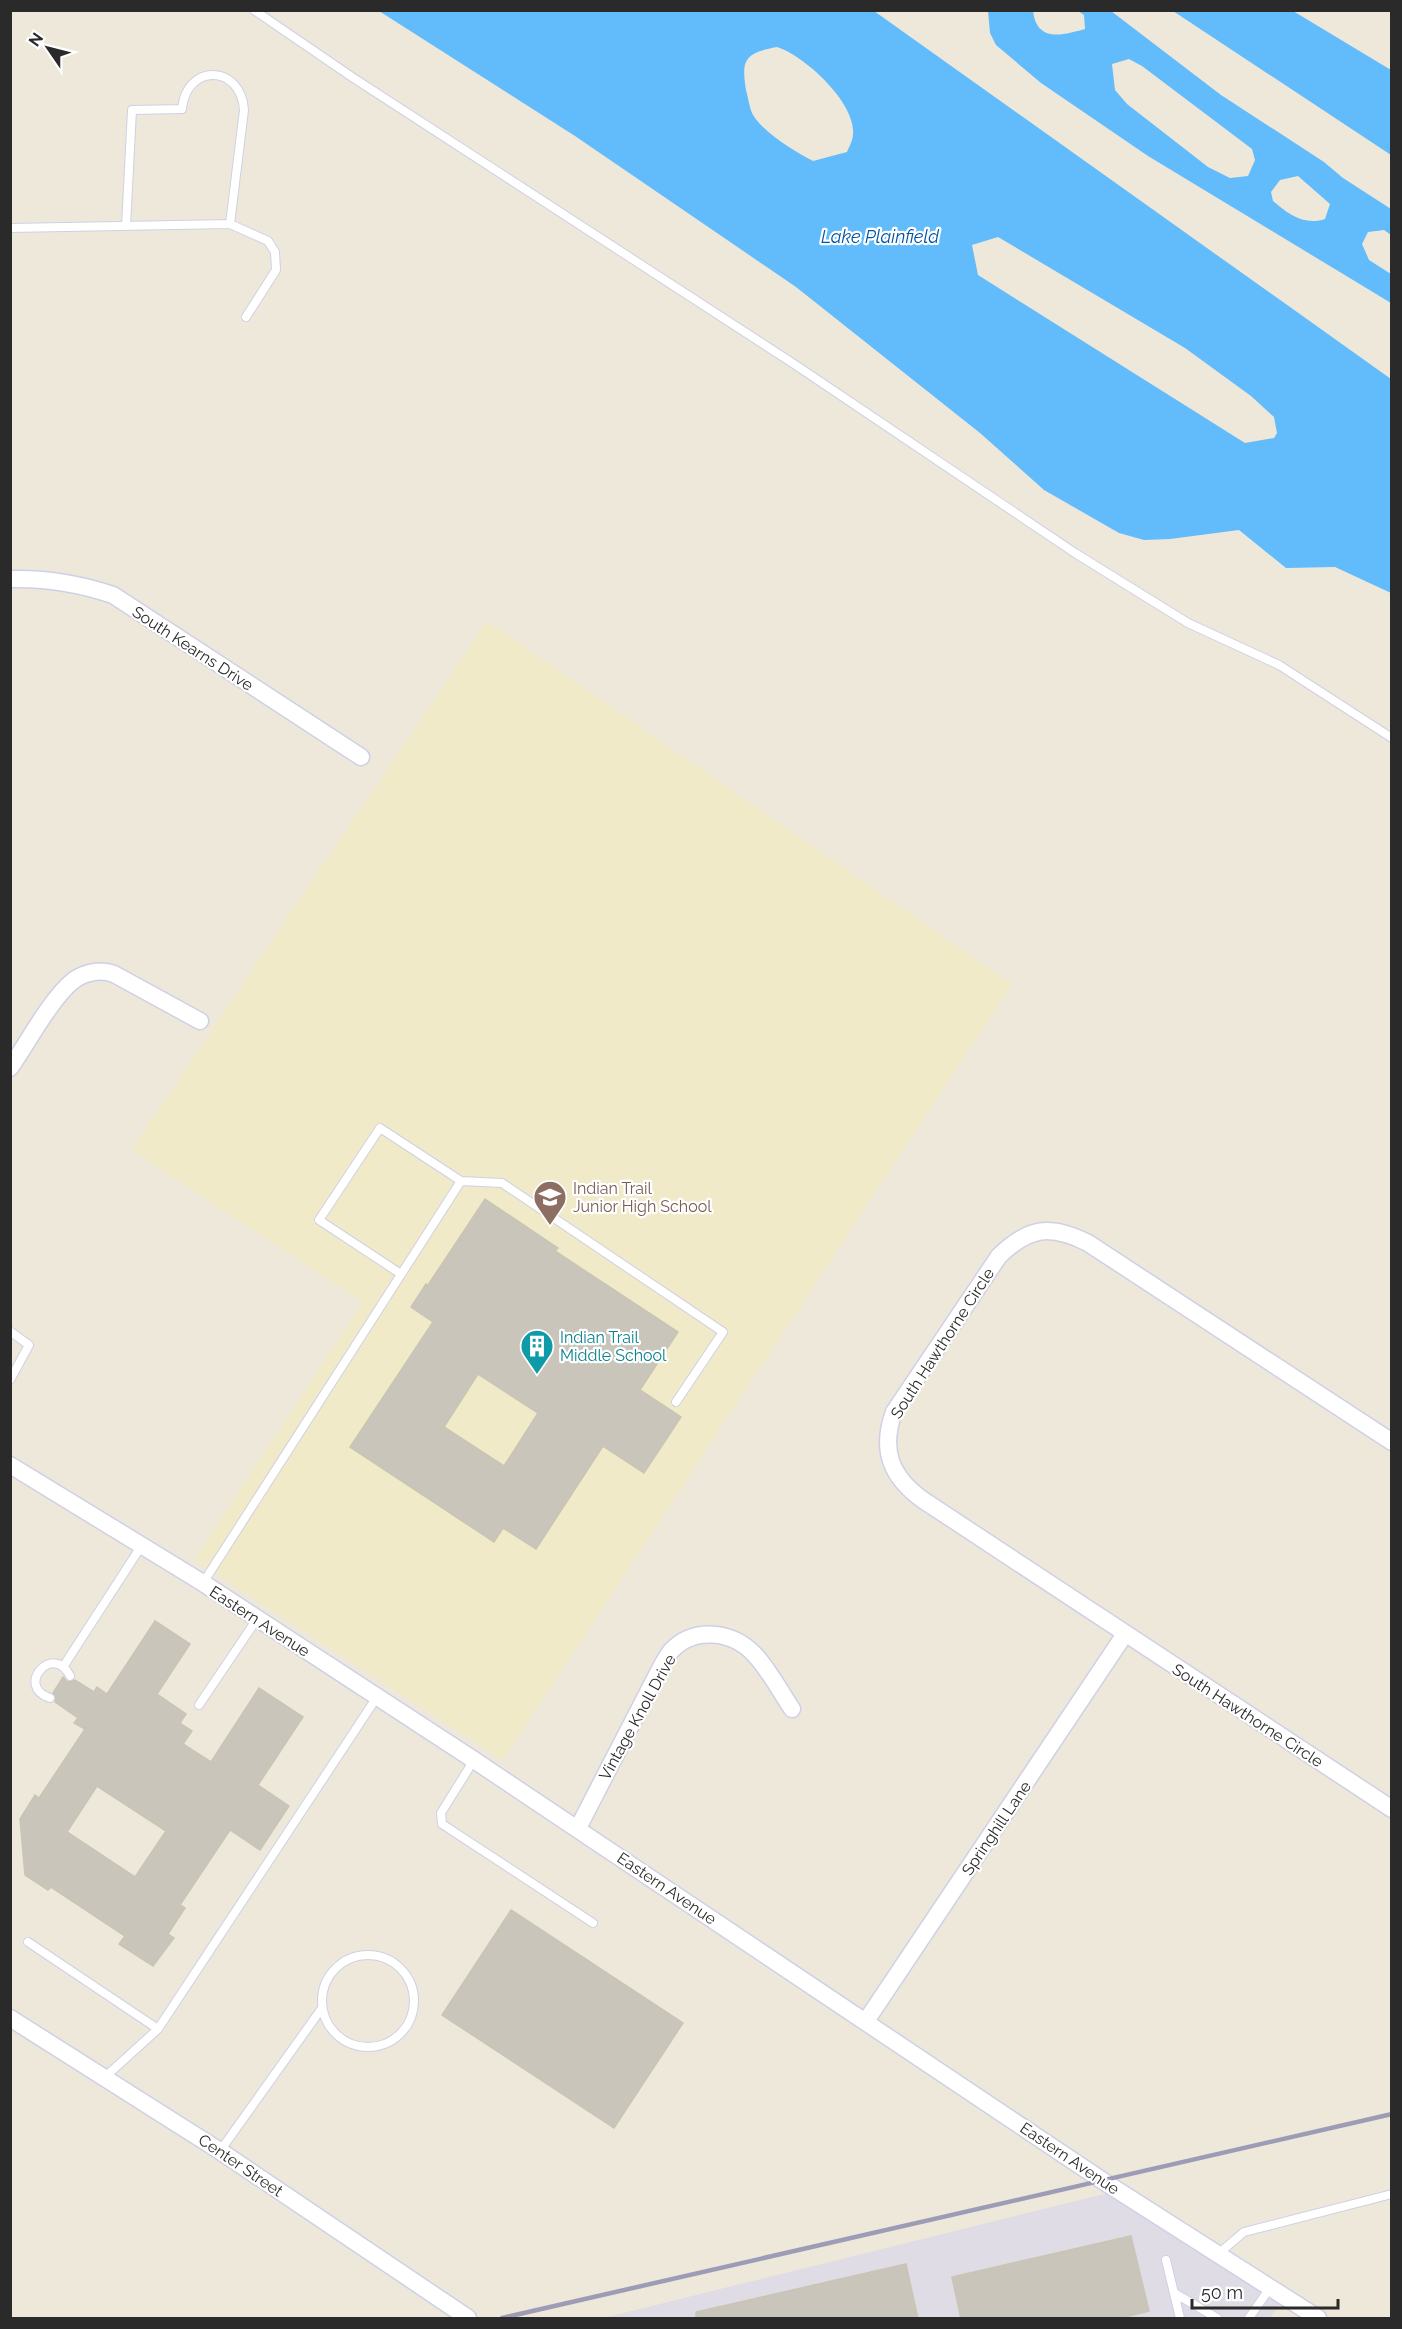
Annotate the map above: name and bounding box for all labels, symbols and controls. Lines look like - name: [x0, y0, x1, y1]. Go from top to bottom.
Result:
- north arrow: [18, 18, 78, 78]
- text: N: [25, 29, 47, 50]
- water label: Lake Plainfield: [821, 226, 940, 247]
- street label: South Kearns Drive: [129, 602, 257, 695]
- school or university icon: Indian Trail Junior High School: [532, 1179, 568, 1226]
- place label: Indian Trail Junior High School: [573, 1179, 712, 1216]
- street label: South Hawthorne Circle: [887, 1264, 998, 1422]
- building icon: Indian Trail Middle School: [519, 1328, 555, 1375]
- place label: Indian Trail Middle School: [560, 1328, 667, 1365]
- street label: Eastern Avenue: [206, 1582, 313, 1661]
- street label: Vintage Knoll Drive: [595, 1651, 680, 1783]
- street label: South Hawthorne Circle: [1169, 1660, 1327, 1771]
- street label: Springhill Lane: [958, 1777, 1035, 1879]
- street label: Eastern Avenue: [614, 1848, 720, 1929]
- street label: Eastern Avenue: [1017, 2118, 1123, 2199]
- street label: Center Street: [195, 2130, 287, 2201]
- scale bar: [1192, 2272, 1338, 2310]
- text: 50 m: [1201, 2282, 1243, 2303]

